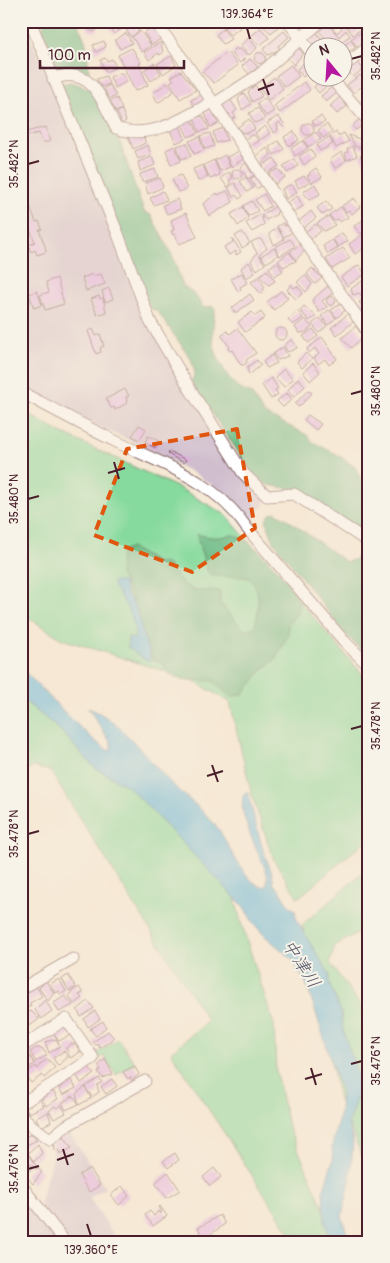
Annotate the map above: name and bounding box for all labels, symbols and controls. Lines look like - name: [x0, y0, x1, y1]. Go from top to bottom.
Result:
- text: 139.364°E: [221, 7, 273, 22]
- text: 35.482°N: [369, 32, 384, 80]
- scale bar: [40, 38, 184, 70]
- north arrow: [302, 38, 352, 88]
- text: N: [317, 41, 331, 60]
- text: 100 m: [48, 46, 91, 65]
- text: 35.482°N: [7, 140, 22, 188]
- text: 35.480°N: [369, 366, 384, 416]
- text: 35.480°N: [7, 474, 22, 524]
- text: 35.478°N: [369, 702, 384, 750]
- text: 35.478°N: [7, 810, 22, 858]
- water label: 中津川: [277, 935, 325, 993]
- text: 35.476°N: [369, 1036, 384, 1086]
- text: 35.476°N: [7, 1144, 22, 1194]
- text: 139.360°E: [64, 1243, 118, 1258]

